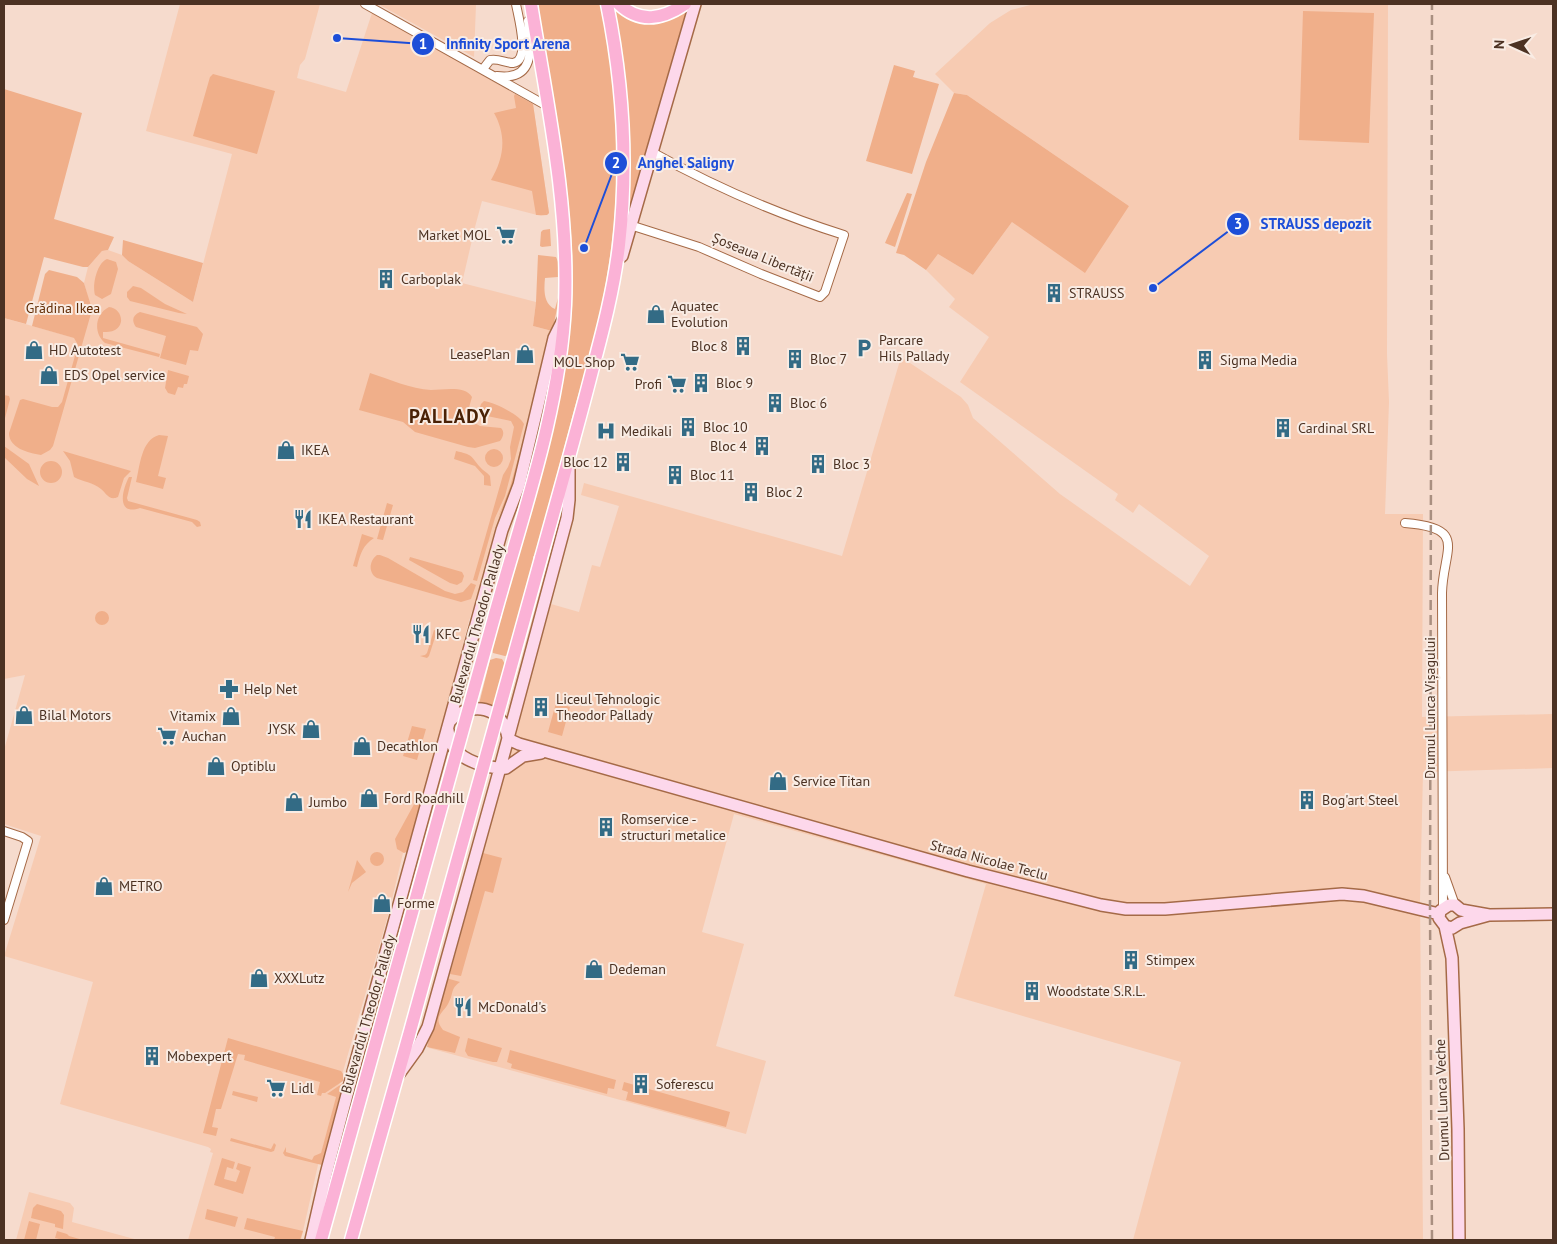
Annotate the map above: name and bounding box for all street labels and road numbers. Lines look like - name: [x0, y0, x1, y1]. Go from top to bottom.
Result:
- street label: Șoseaua Libertății: [710, 228, 816, 286]
- street label: Bulevardul Theodor Pallady: [446, 542, 508, 706]
- street label: Drumul Lunca Vișagului: [1421, 637, 1439, 779]
- street label: Strada Nicolae Teclu: [928, 836, 1050, 884]
- street label: Bulevardul Theodor Pallady: [337, 932, 399, 1096]
- street label: Drumul Lunca Veche: [1431, 1039, 1453, 1161]

